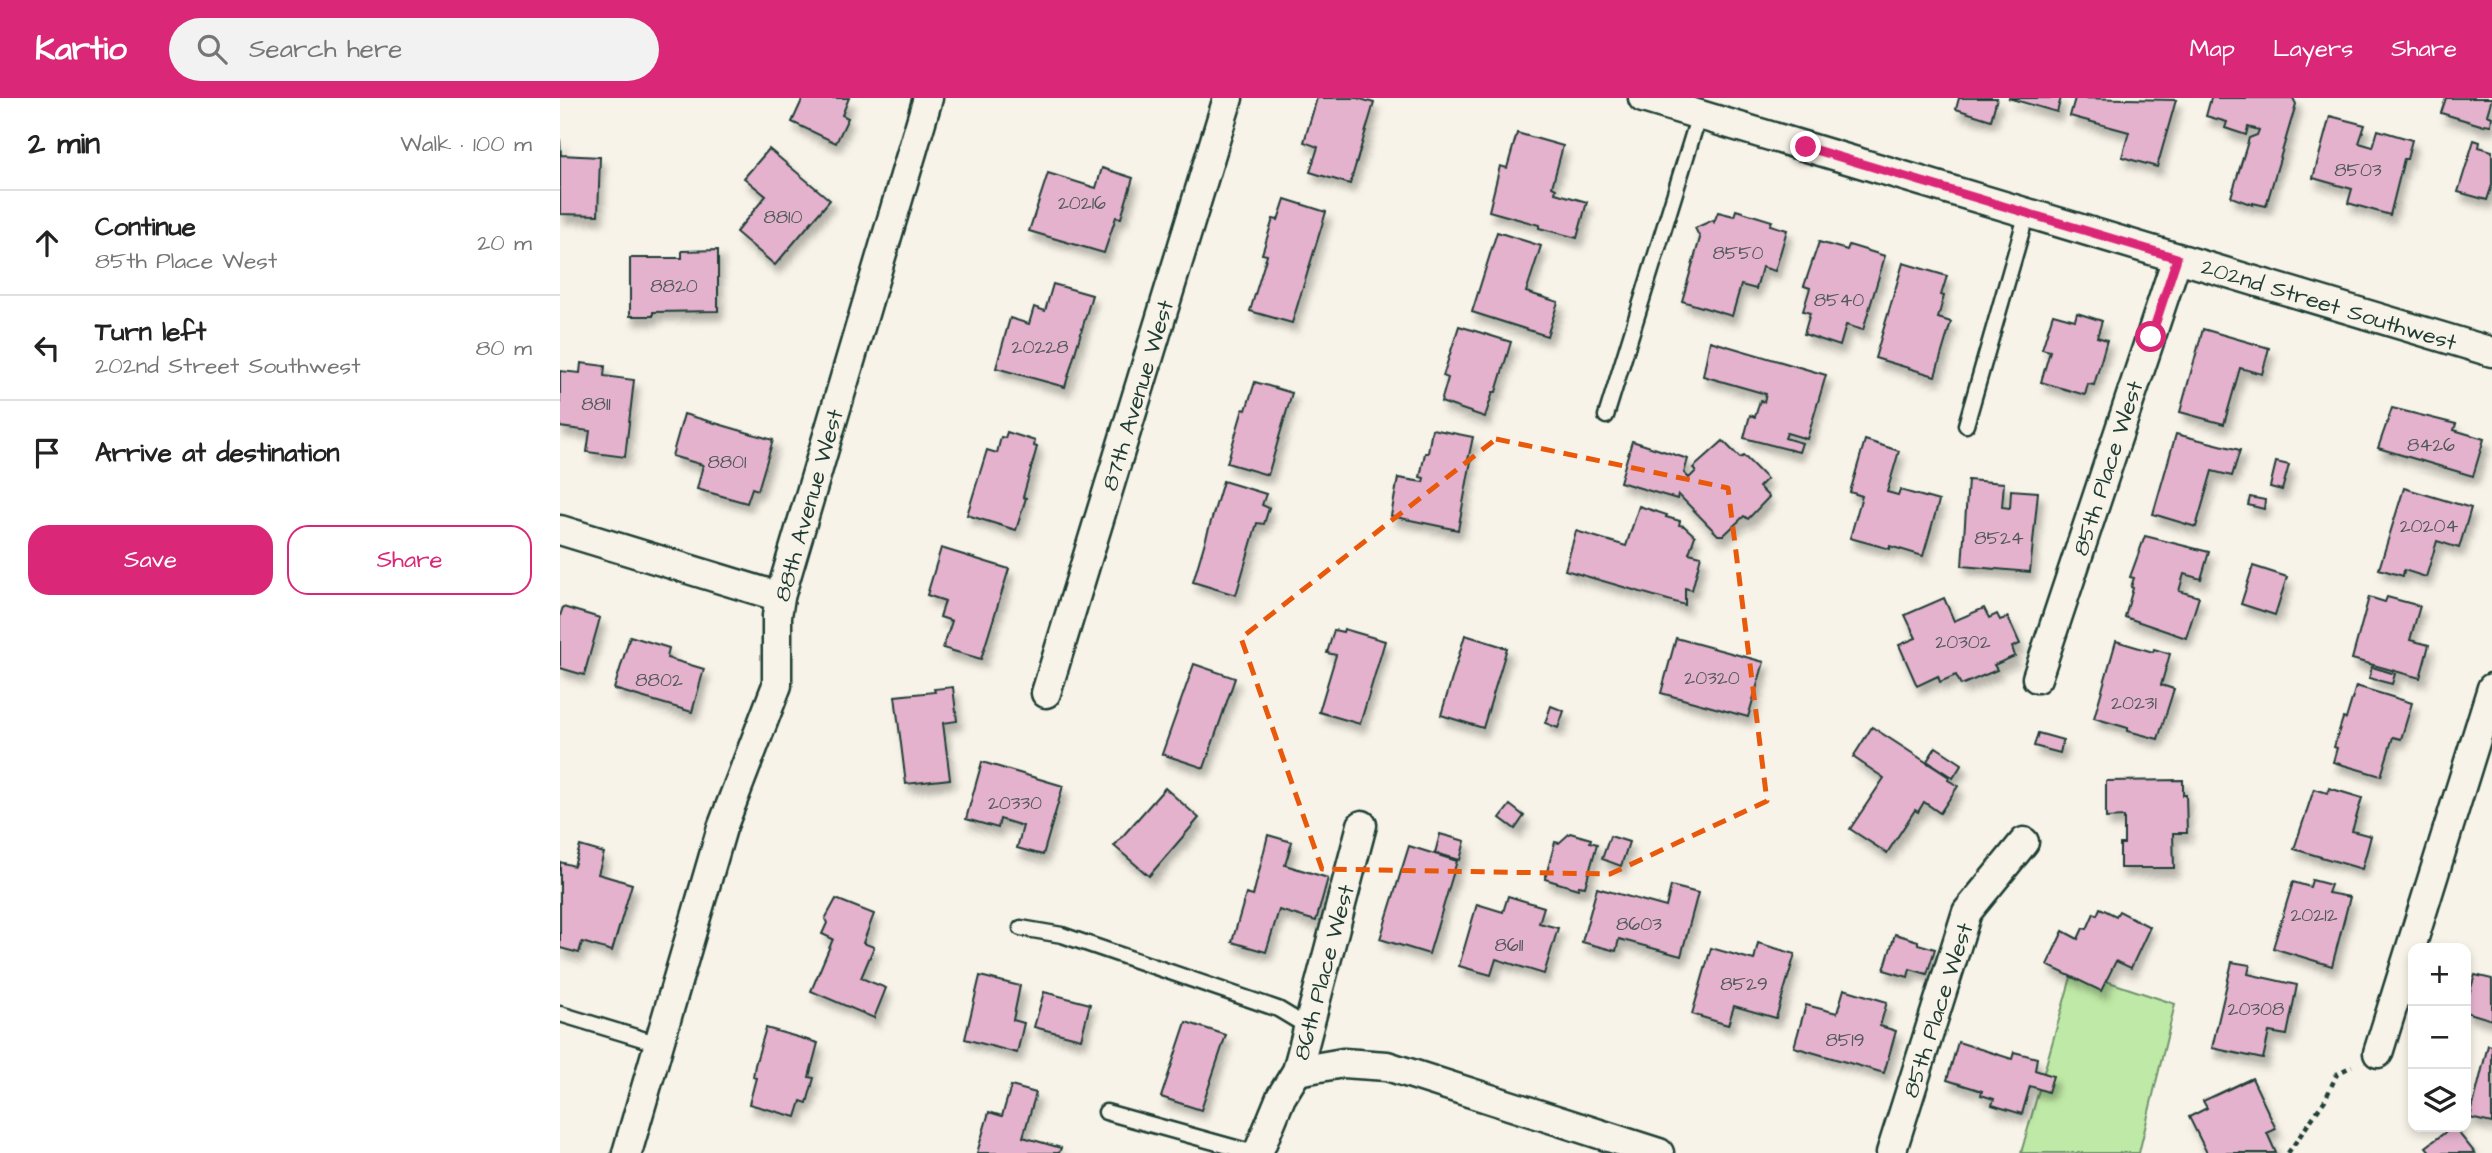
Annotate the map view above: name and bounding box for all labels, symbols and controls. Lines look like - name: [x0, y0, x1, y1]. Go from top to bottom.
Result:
- search box: [169, 18, 659, 81]
- text: Kartio: [35, 26, 127, 72]
- icon: search: [193, 30, 231, 68]
- text: Search here: [249, 31, 402, 67]
- text: Map: [2190, 32, 2235, 66]
- text: Layers: [2273, 32, 2353, 66]
- text: Share: [2391, 32, 2457, 66]
- text: 2 min: [28, 123, 100, 165]
- text: Walk · 100 m: [400, 128, 532, 160]
- route end: [1790, 131, 1821, 162]
- house number: 8503: [2334, 157, 2382, 184]
- house number: 20216: [1058, 190, 1106, 217]
- house number: 8810: [763, 204, 803, 231]
- text: Continue: [95, 209, 196, 245]
- icon: ahead: [28, 224, 66, 262]
- text: 20 m: [477, 227, 532, 259]
- house number: 8550: [1712, 240, 1764, 267]
- text: 85th Place West: [95, 245, 277, 277]
- street label: 202nd Street Southwest: [2197, 251, 2461, 359]
- house number: 8820: [650, 273, 698, 300]
- house number: 8540: [1814, 287, 1864, 314]
- street label: 87th Avenue West: [1094, 295, 1182, 495]
- text: Turn left: [95, 314, 206, 350]
- route start: [2135, 321, 2166, 352]
- icon: left: [28, 329, 66, 367]
- text: 80 m: [475, 332, 532, 364]
- house number: 20228: [1012, 334, 1068, 361]
- text: 202nd Street Southwest: [95, 350, 360, 382]
- street label: 85th Place West: [2065, 376, 2152, 560]
- house number: 8811: [581, 391, 611, 418]
- street label: 88th Avenue West: [766, 405, 852, 605]
- house number: 8426: [2407, 432, 2455, 459]
- icon: arrive: [28, 434, 66, 472]
- text: Arrive at destination: [95, 435, 340, 471]
- house number: 8801: [707, 449, 747, 476]
- house number: 20204: [2400, 513, 2458, 540]
- button: Save: [28, 525, 273, 595]
- button: Share: [287, 525, 532, 595]
- house number: 8524: [1974, 525, 2024, 552]
- house number: 20302: [1935, 629, 1991, 656]
- house number: 20320: [1684, 665, 1740, 692]
- house number: 8802: [635, 667, 683, 694]
- house number: 20231: [2111, 690, 2157, 717]
- house number: 20330: [988, 790, 1042, 817]
- street label: 86th Place West: [1285, 880, 1363, 1063]
- house number: 20212: [2290, 902, 2338, 929]
- house number: 8603: [1616, 911, 1662, 938]
- street label: 85th Place West: [1895, 918, 1982, 1102]
- house number: 8611: [1494, 932, 1524, 959]
- map controls: [2408, 943, 2471, 1132]
- button: +: [2408, 943, 2471, 1006]
- house number: 8529: [1720, 971, 1768, 998]
- house number: 20308: [2228, 996, 2284, 1023]
- button: −: [2408, 1006, 2471, 1069]
- house number: 8519: [1825, 1027, 1865, 1054]
- button: layers: [2408, 1069, 2471, 1132]

